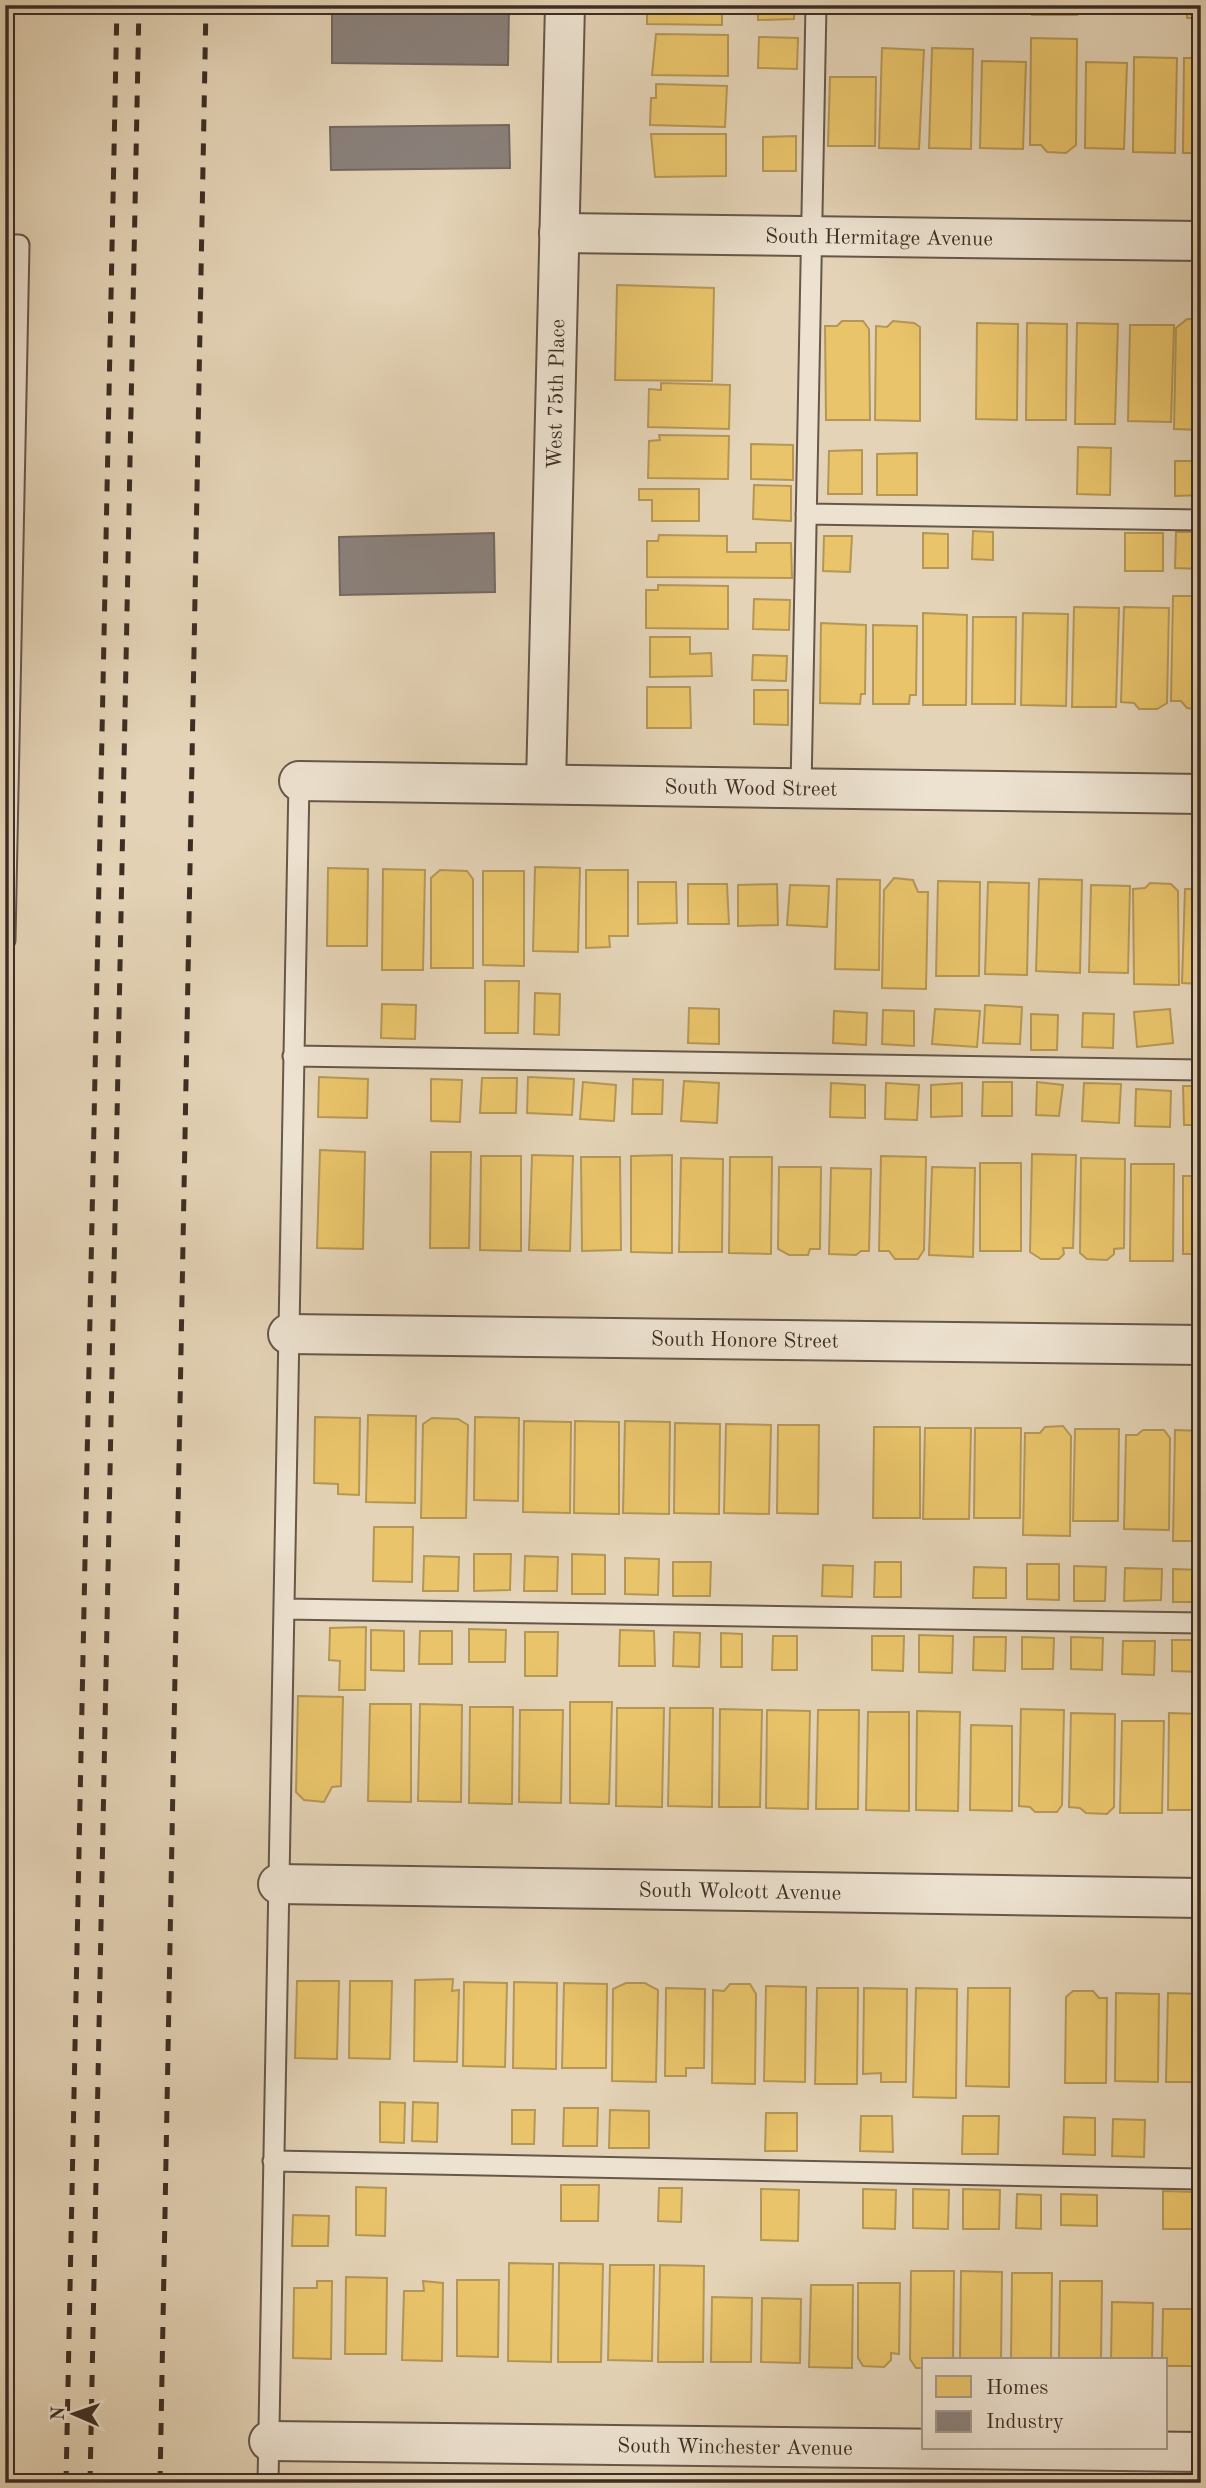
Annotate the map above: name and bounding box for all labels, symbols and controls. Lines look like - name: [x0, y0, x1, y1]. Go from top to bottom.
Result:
- street label: South Hermitage Avenue: [765, 227, 993, 250]
- street label: West 75th Place: [545, 319, 569, 470]
- street label: South Wood Street: [664, 777, 838, 801]
- street label: South Honore Street: [651, 1329, 839, 1353]
- street label: South Wolcott Avenue: [638, 1880, 841, 1905]
- legend: [922, 2358, 1168, 2450]
- text: Homes: [986, 2378, 1048, 2399]
- north arrow: [38, 2380, 108, 2450]
- text: N: [50, 2405, 69, 2421]
- text: Industry: [986, 2412, 1064, 2433]
- street label: South Winchester Avenue: [617, 2436, 853, 2460]

